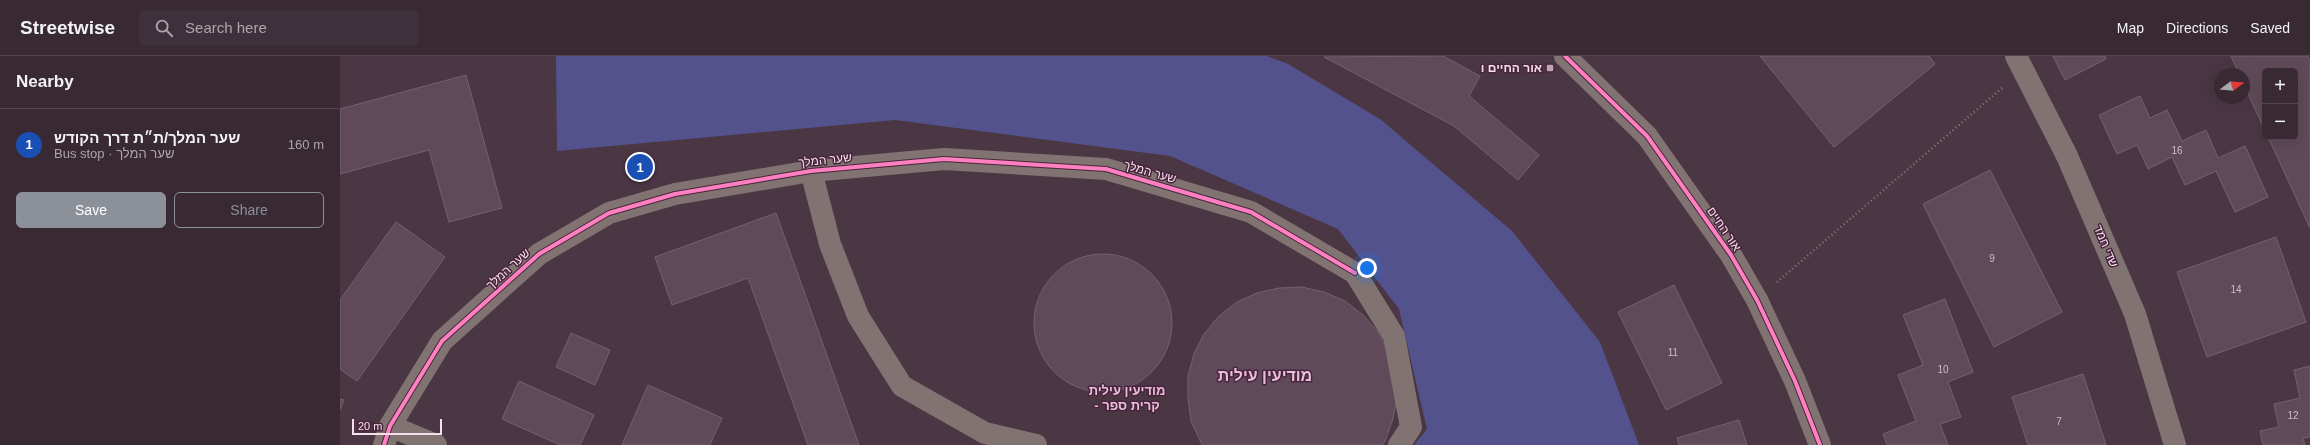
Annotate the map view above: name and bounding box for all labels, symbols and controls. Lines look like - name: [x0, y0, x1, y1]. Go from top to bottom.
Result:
- search box: [139, 10, 419, 46]
- text: Streetwise: [20, 17, 115, 38]
- icon: search: [153, 17, 175, 39]
- text: Search here: [185, 19, 267, 36]
- text: Map: [2117, 20, 2144, 36]
- text: Directions: [2166, 20, 2228, 36]
- text: Saved: [2250, 20, 2290, 36]
- place label: אור החיים ו: [1481, 61, 1542, 75]
- marker: אור החיים ו: [1545, 63, 1555, 73]
- north arrow: [2214, 68, 2250, 104]
- map controls: [2262, 68, 2298, 140]
- button: +: [2262, 68, 2298, 104]
- text: Nearby: [16, 72, 74, 91]
- button: −: [2262, 104, 2298, 140]
- text: שער המלך/ת״ת דרך הקודש: [54, 129, 240, 146]
- text: 1: [25, 137, 33, 152]
- text: 160 m: [288, 137, 324, 152]
- house number: 16: [2171, 145, 2183, 156]
- text: Bus stop · שער המלך: [54, 146, 174, 161]
- street label: שער המלך: [798, 150, 853, 170]
- pin: 1: [627, 152, 653, 182]
- street label: שער המלך: [1122, 158, 1178, 186]
- button: Save: [16, 192, 166, 228]
- button: Share: [174, 192, 324, 228]
- street label: אור החיים: [1704, 204, 1744, 254]
- street label: שדי חמד: [2091, 223, 2121, 270]
- street label: שער המלך: [483, 246, 533, 292]
- house number: 9: [1989, 253, 1995, 264]
- your location: [1357, 258, 1377, 278]
- house number: 14: [2230, 284, 2242, 295]
- house number: 11: [1668, 347, 1679, 358]
- house number: 10: [1937, 364, 1949, 375]
- district label: מודיעין עילית: [1218, 367, 1312, 384]
- district label: מודיעין עילית - קרית ספר: [1089, 383, 1165, 413]
- house number: 12: [2287, 410, 2299, 421]
- house number: 7: [2056, 416, 2062, 427]
- scale bar: [352, 417, 442, 436]
- text: 20 m: [358, 420, 382, 432]

